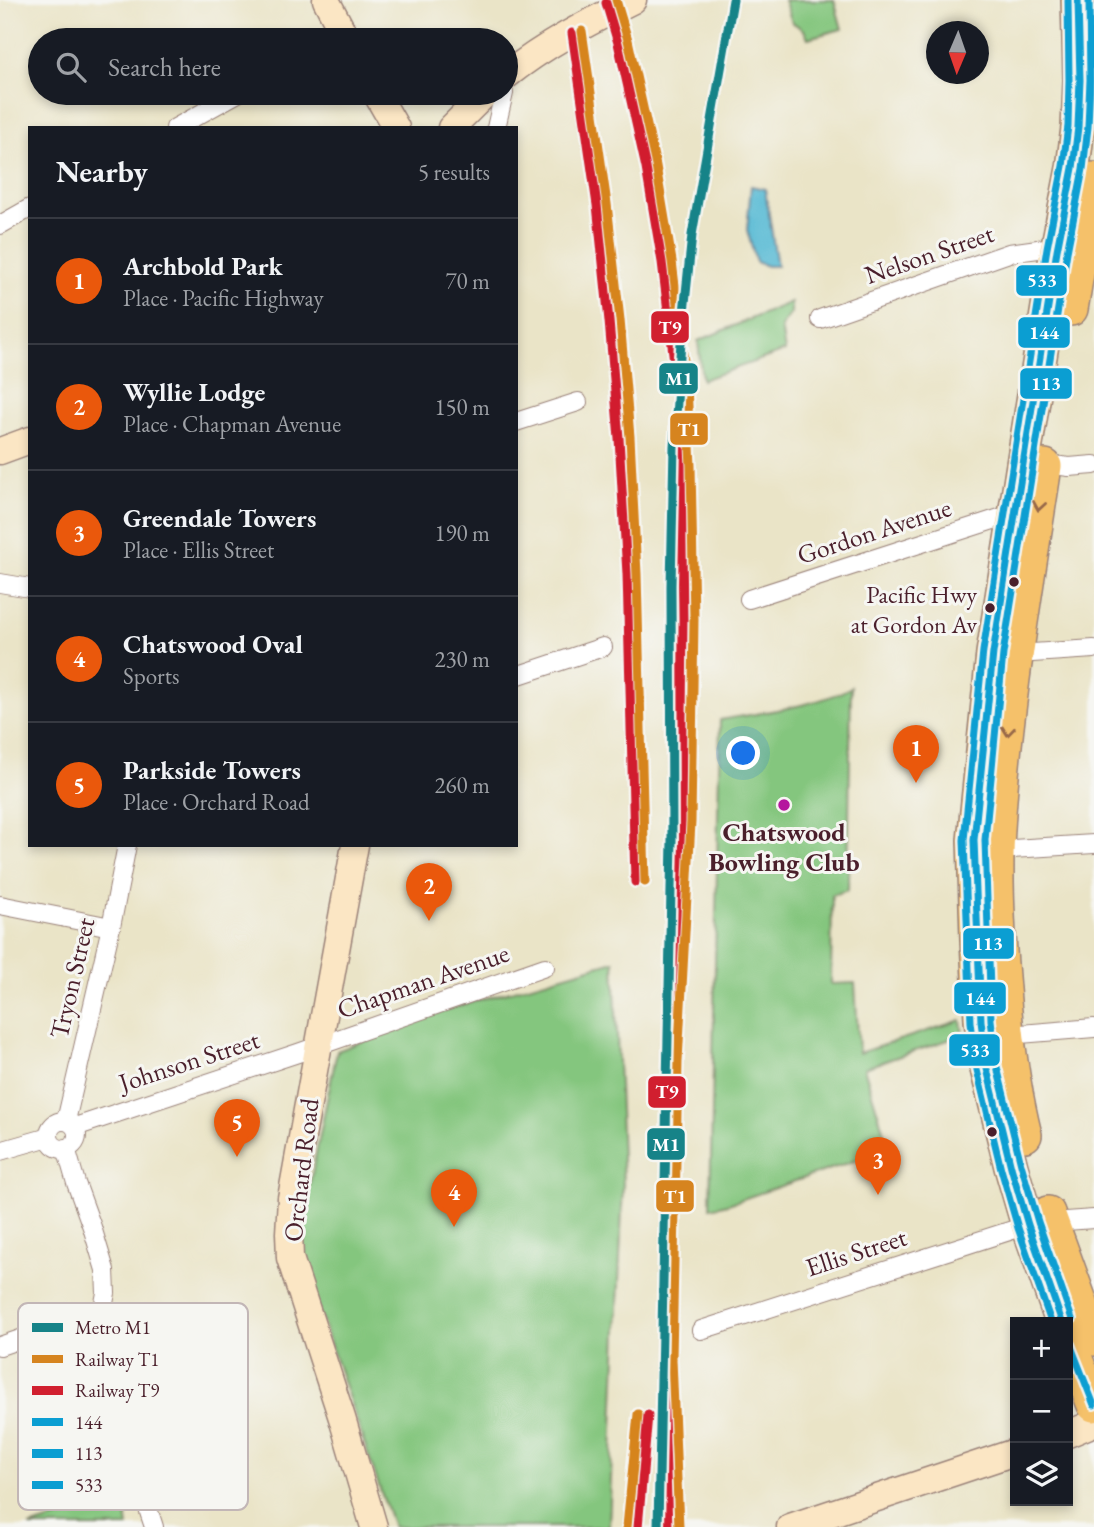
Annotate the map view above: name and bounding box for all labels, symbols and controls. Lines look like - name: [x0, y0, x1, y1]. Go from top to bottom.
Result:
- north arrow: [926, 21, 989, 84]
- search box: [28, 28, 518, 105]
- icon: search: [52, 48, 90, 86]
- text: Search here: [108, 50, 221, 84]
- text: Nearby: [56, 152, 148, 191]
- text: 5 results: [418, 157, 490, 187]
- street label: Nelson Street: [860, 216, 998, 292]
- text: Archbold Park: [123, 249, 283, 283]
- line badge: 533: [1015, 264, 1068, 297]
- text: 1: [73, 266, 85, 296]
- text: 70 m: [445, 266, 490, 296]
- text: 533: [1027, 268, 1057, 293]
- text: Place · Pacific Highway: [123, 283, 324, 313]
- line badge: T9: [650, 310, 690, 344]
- text: T9: [658, 315, 682, 340]
- line badge: 144: [1017, 316, 1071, 349]
- text: 144: [1029, 320, 1060, 345]
- line badge: M1: [658, 362, 699, 395]
- text: M1: [665, 366, 693, 391]
- line badge: 113: [1019, 367, 1073, 400]
- text: 113: [1031, 371, 1061, 396]
- text: Wyllie Lodge: [123, 375, 265, 409]
- text: 2: [73, 392, 85, 422]
- text: 150 m: [434, 392, 490, 422]
- text: Place · Chapman Avenue: [123, 409, 341, 439]
- line badge: T1: [669, 412, 709, 446]
- text: T1: [677, 417, 701, 442]
- street label: Gordon Avenue: [793, 490, 955, 572]
- one-way arrow: [1032, 500, 1047, 512]
- text: Greendale Towers: [123, 501, 316, 535]
- text: 3: [73, 518, 85, 548]
- text: 190 m: [434, 518, 490, 548]
- text: Place · Ellis Street: [123, 535, 274, 565]
- unlabelled marker: [1007, 575, 1021, 589]
- place label: Pacific Hwy at Gordon Av: [851, 579, 977, 640]
- marker: Pacific Hwy at Gordon Av: [983, 601, 997, 615]
- text: Chatswood Oval: [123, 627, 303, 661]
- text: 4: [73, 644, 85, 674]
- text: 230 m: [434, 644, 490, 674]
- text: Sports: [123, 661, 179, 691]
- pin: 1: [893, 725, 939, 783]
- one-way arrow: [1000, 725, 1015, 737]
- your location: [726, 736, 760, 770]
- text: Parkside Towers: [123, 753, 301, 787]
- text: 5: [73, 770, 85, 800]
- text: 260 m: [434, 770, 490, 800]
- text: Place · Orchard Road: [123, 787, 310, 817]
- marker: Chatswood Bowling Club: [776, 797, 792, 813]
- place label: Chatswood Bowling Club: [708, 815, 860, 879]
- pin: 2: [406, 863, 452, 921]
- street label: Tryon Street: [42, 914, 102, 1042]
- line badge: 113: [962, 927, 1015, 960]
- text: 113: [973, 931, 1003, 956]
- street label: Chapman Avenue: [332, 936, 514, 1026]
- line badge: 144: [953, 981, 1007, 1015]
- text: 144: [965, 986, 996, 1011]
- street label: Johnson Street: [113, 1022, 264, 1100]
- line badge: 533: [948, 1033, 1001, 1067]
- text: 533: [960, 1038, 990, 1063]
- line badge: T9: [647, 1075, 687, 1109]
- text: T9: [655, 1079, 679, 1104]
- street label: Orchard Road: [275, 1095, 327, 1244]
- pin: 5: [214, 1099, 260, 1157]
- unlabelled marker: [985, 1125, 999, 1139]
- line badge: M1: [646, 1127, 686, 1161]
- text: M1: [652, 1132, 680, 1157]
- pin: 3: [855, 1137, 901, 1195]
- pin: 4: [431, 1169, 477, 1227]
- line badge: T1: [655, 1179, 695, 1213]
- text: T1: [663, 1184, 687, 1209]
- street label: Ellis Street: [801, 1220, 911, 1284]
- legend: [18, 1303, 248, 1510]
- text: Metro M1: [75, 1315, 151, 1340]
- map controls: [1010, 1317, 1073, 1506]
- button: +: [1010, 1317, 1073, 1380]
- text: Railway T1: [75, 1347, 159, 1372]
- text: Railway T9: [75, 1378, 159, 1403]
- button: −: [1010, 1380, 1073, 1443]
- text: 144: [75, 1410, 103, 1435]
- text: 113: [75, 1441, 102, 1466]
- button: layers: [1010, 1443, 1073, 1506]
- text: 533: [75, 1473, 102, 1498]

